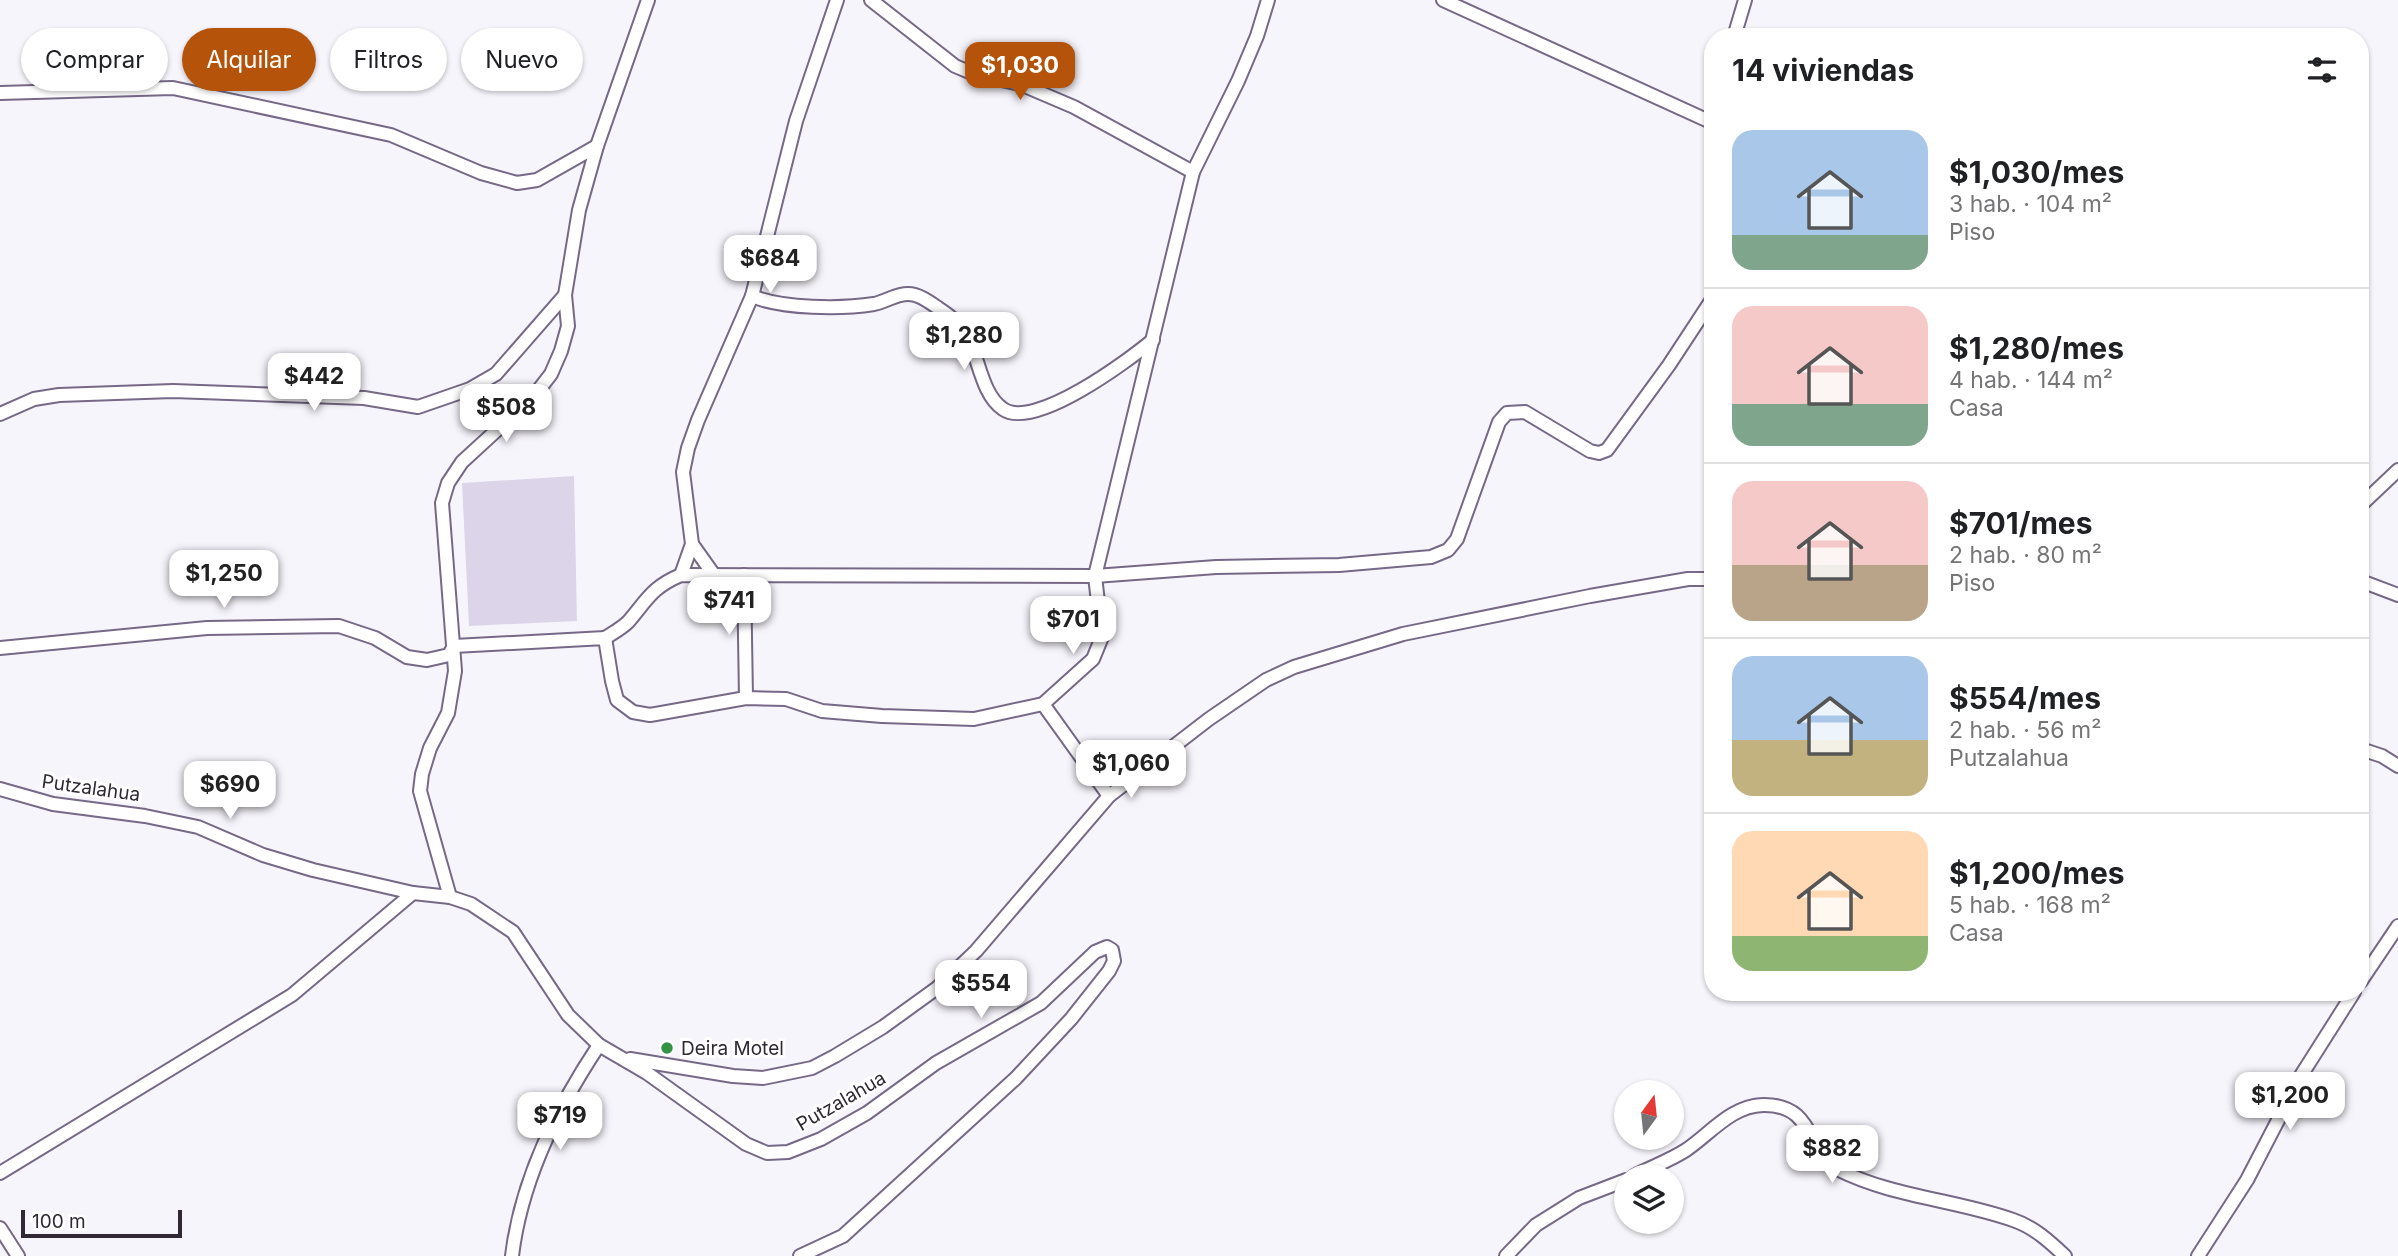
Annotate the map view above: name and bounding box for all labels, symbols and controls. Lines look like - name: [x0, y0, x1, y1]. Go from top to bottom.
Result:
- chip: Comprar: [21, 28, 168, 91]
- chip: Alquilar: [182, 28, 316, 91]
- chip: Filtros: [330, 28, 447, 91]
- chip: Nuevo: [461, 28, 583, 91]
- pin: $1,030: [963, 42, 1077, 102]
- text: $1,030: [981, 51, 1059, 79]
- icon: filters: [2303, 51, 2341, 89]
- text: 14 viviendas: [1732, 52, 1914, 88]
- text: $1,030/mes: [1949, 154, 2124, 190]
- icon: home: [1788, 158, 1872, 242]
- text: 3 hab. · 104 m²: [1949, 190, 2112, 218]
- text: Piso: [1949, 218, 1995, 246]
- pin: $684: [729, 236, 811, 295]
- text: $684: [740, 244, 800, 272]
- pin: $1,280: [907, 312, 1021, 372]
- text: $1,280: [925, 321, 1003, 349]
- text: $1,280/mes: [1949, 330, 2124, 366]
- icon: home: [1788, 334, 1872, 418]
- pin: $442: [273, 354, 355, 413]
- text: $442: [284, 362, 344, 390]
- text: 4 hab. · 144 m²: [1949, 366, 2113, 394]
- pin: $508: [465, 384, 547, 444]
- text: $508: [476, 393, 536, 421]
- text: Casa: [1949, 394, 2004, 422]
- text: $701/mes: [1949, 505, 2092, 541]
- icon: home: [1788, 509, 1872, 593]
- text: 2 hab. · 80 m²: [1949, 541, 2102, 569]
- pin: $1,250: [167, 550, 281, 610]
- text: $1,250: [185, 559, 263, 587]
- text: Piso: [1949, 569, 1995, 597]
- pin: $741: [688, 578, 770, 637]
- text: $741: [703, 586, 755, 614]
- pin: $701: [1032, 596, 1114, 656]
- text: $701: [1046, 605, 1100, 633]
- text: $554/mes: [1949, 680, 2101, 716]
- icon: home: [1788, 684, 1872, 768]
- text: 2 hab. · 56 m²: [1949, 716, 2101, 744]
- pin: $1,060: [1074, 740, 1188, 800]
- text: Putzalahua: [1949, 744, 2069, 772]
- text: $1,060: [1092, 749, 1170, 777]
- pin: $690: [189, 762, 271, 821]
- street label: Putzalahua: [40, 770, 142, 806]
- text: $690: [200, 770, 260, 798]
- text: $1,200/mes: [1949, 855, 2125, 891]
- icon: home: [1788, 859, 1872, 943]
- text: 5 hab. · 168 m²: [1949, 891, 2111, 919]
- text: Casa: [1949, 919, 2004, 947]
- pin: $554: [940, 960, 1022, 1020]
- text: $554: [951, 969, 1011, 997]
- place label: Deira Motel: [681, 1037, 784, 1060]
- marker: Deira Motel: [659, 1040, 675, 1056]
- street label: Putzalahua: [792, 1066, 890, 1136]
- pin: $1,200: [2233, 1072, 2347, 1132]
- north arrow: [1614, 1080, 1684, 1150]
- map controls: [1614, 1080, 1684, 1234]
- text: $1,200: [2251, 1081, 2329, 1109]
- pin: $719: [519, 1092, 601, 1152]
- text: $719: [533, 1101, 587, 1129]
- pin: $882: [1791, 1126, 1873, 1185]
- text: $882: [1802, 1134, 1862, 1162]
- button: layers: [1614, 1164, 1684, 1234]
- scale bar: [21, 1207, 182, 1239]
- text: 100 m: [32, 1210, 86, 1233]

